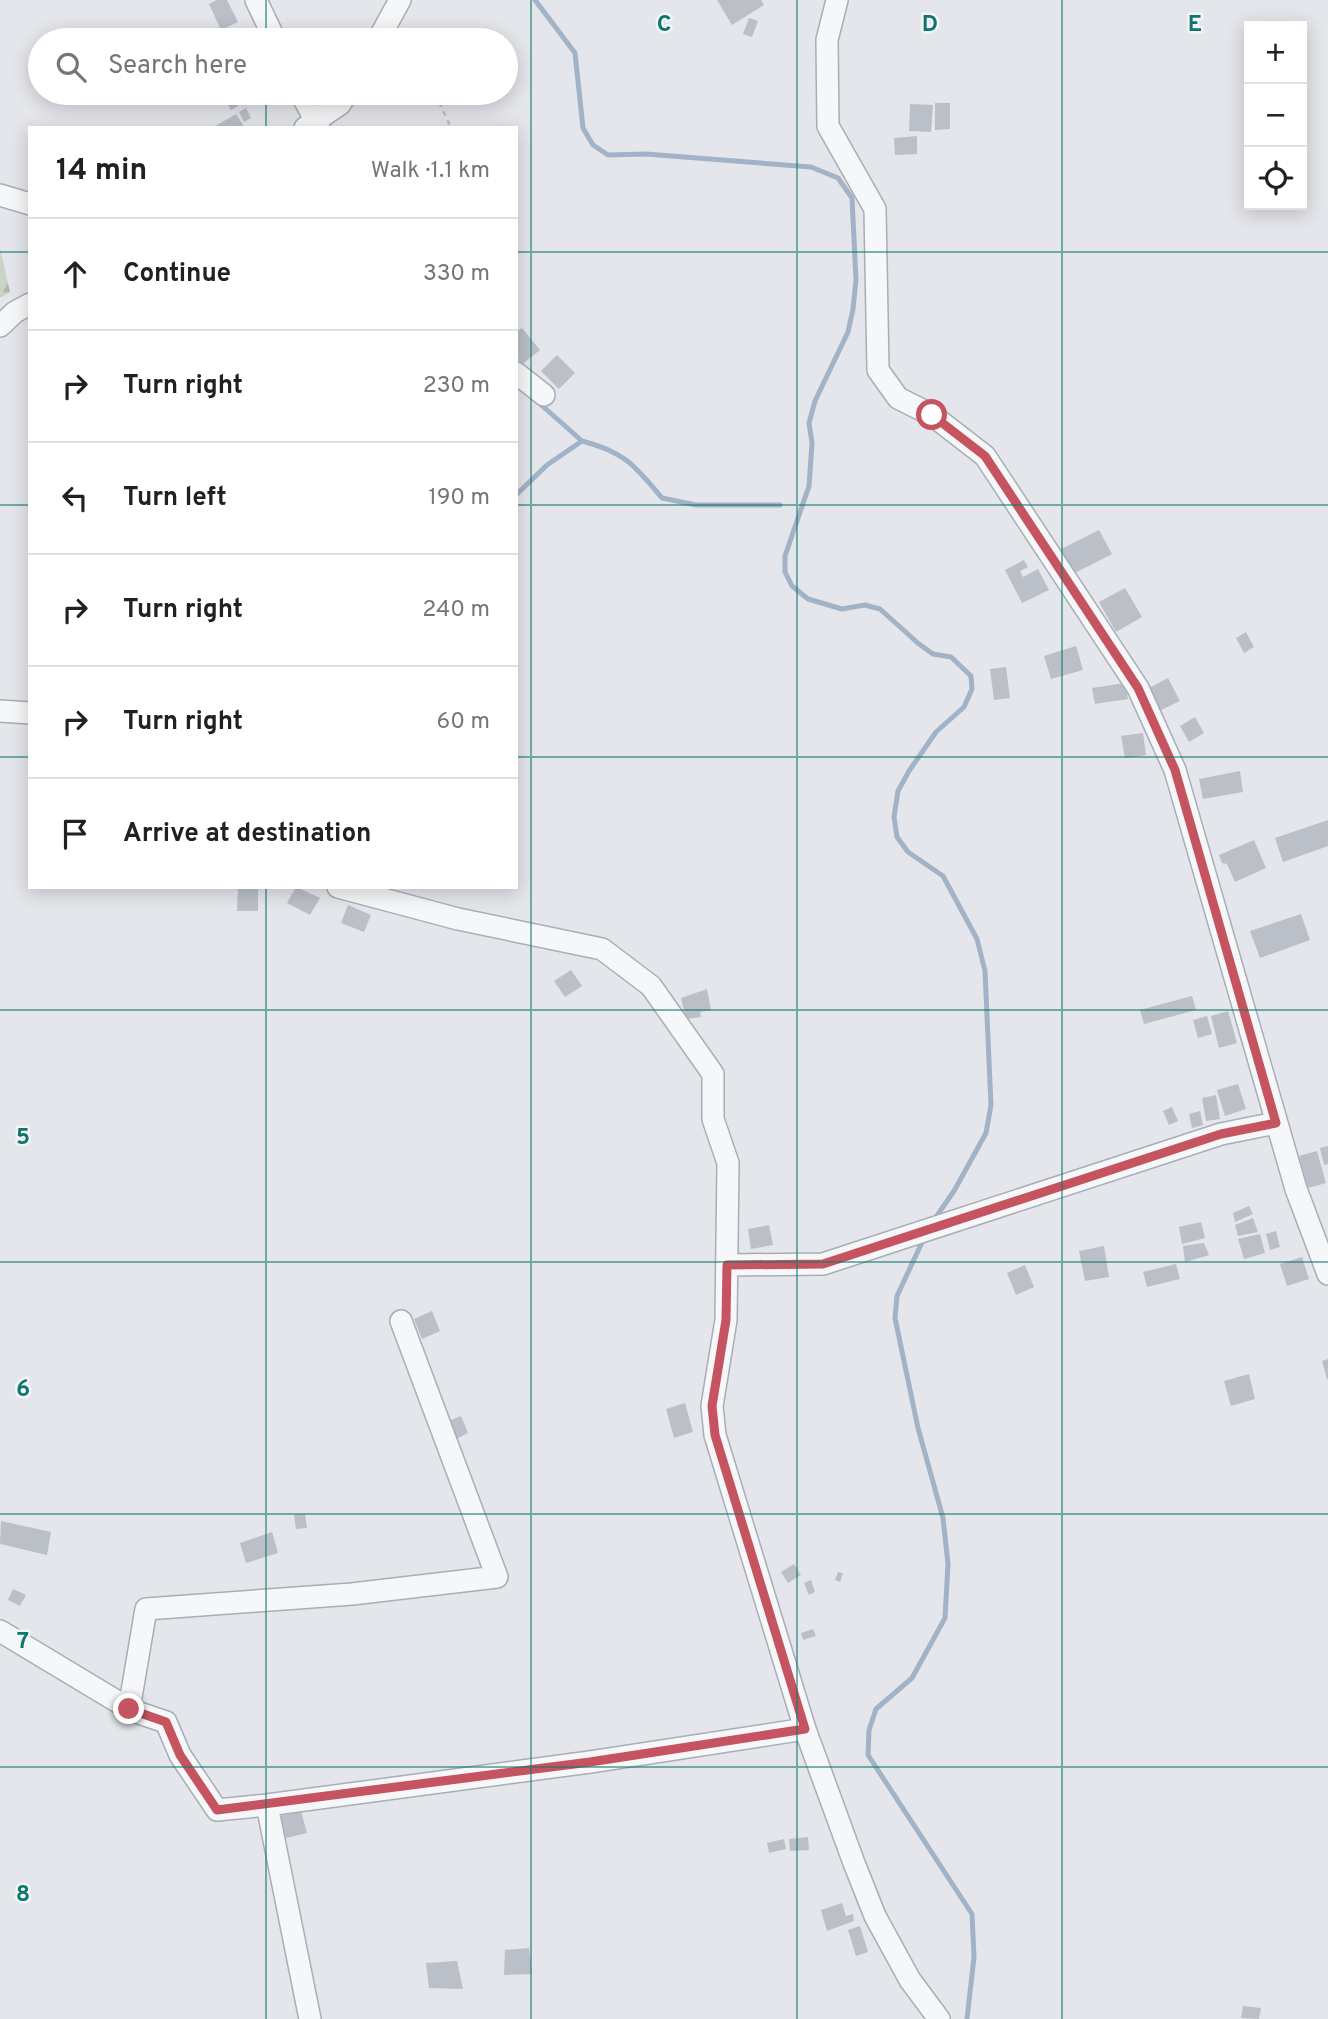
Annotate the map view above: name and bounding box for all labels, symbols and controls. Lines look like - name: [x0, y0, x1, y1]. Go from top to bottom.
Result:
- text: C: [657, 11, 671, 40]
- text: D: [922, 11, 938, 40]
- text: E: [1188, 11, 1202, 40]
- map controls: [1244, 21, 1307, 210]
- button: +: [1244, 21, 1307, 84]
- search box: [28, 28, 518, 105]
- icon: search: [52, 48, 90, 86]
- text: Search here: [108, 50, 247, 83]
- button: −: [1244, 84, 1307, 147]
- button: locate: [1244, 147, 1307, 210]
- text: 14 min: [56, 153, 147, 190]
- text: Walk · 1.1 km: [371, 157, 490, 186]
- icon: ahead: [56, 255, 94, 293]
- text: Continue: [123, 258, 231, 291]
- text: 330 m: [423, 260, 490, 289]
- icon: right: [56, 367, 94, 405]
- text: Turn right: [123, 370, 243, 403]
- text: 230 m: [423, 372, 490, 401]
- route start: [916, 399, 947, 430]
- icon: left: [56, 479, 94, 517]
- text: Turn left: [123, 482, 227, 515]
- text: 190 m: [428, 484, 490, 513]
- icon: right: [56, 591, 94, 629]
- text: Turn right: [123, 594, 243, 627]
- text: 240 m: [422, 596, 490, 625]
- icon: right: [56, 703, 94, 741]
- text: Turn right: [123, 706, 243, 739]
- text: 60 m: [437, 708, 490, 737]
- icon: arrive: [56, 815, 94, 853]
- text: Arrive at destination: [123, 818, 371, 851]
- text: 5: [16, 1124, 30, 1153]
- text: 6: [16, 1376, 30, 1405]
- text: 7: [17, 1628, 29, 1657]
- route end: [113, 1693, 144, 1724]
- text: 8: [16, 1881, 30, 1910]

